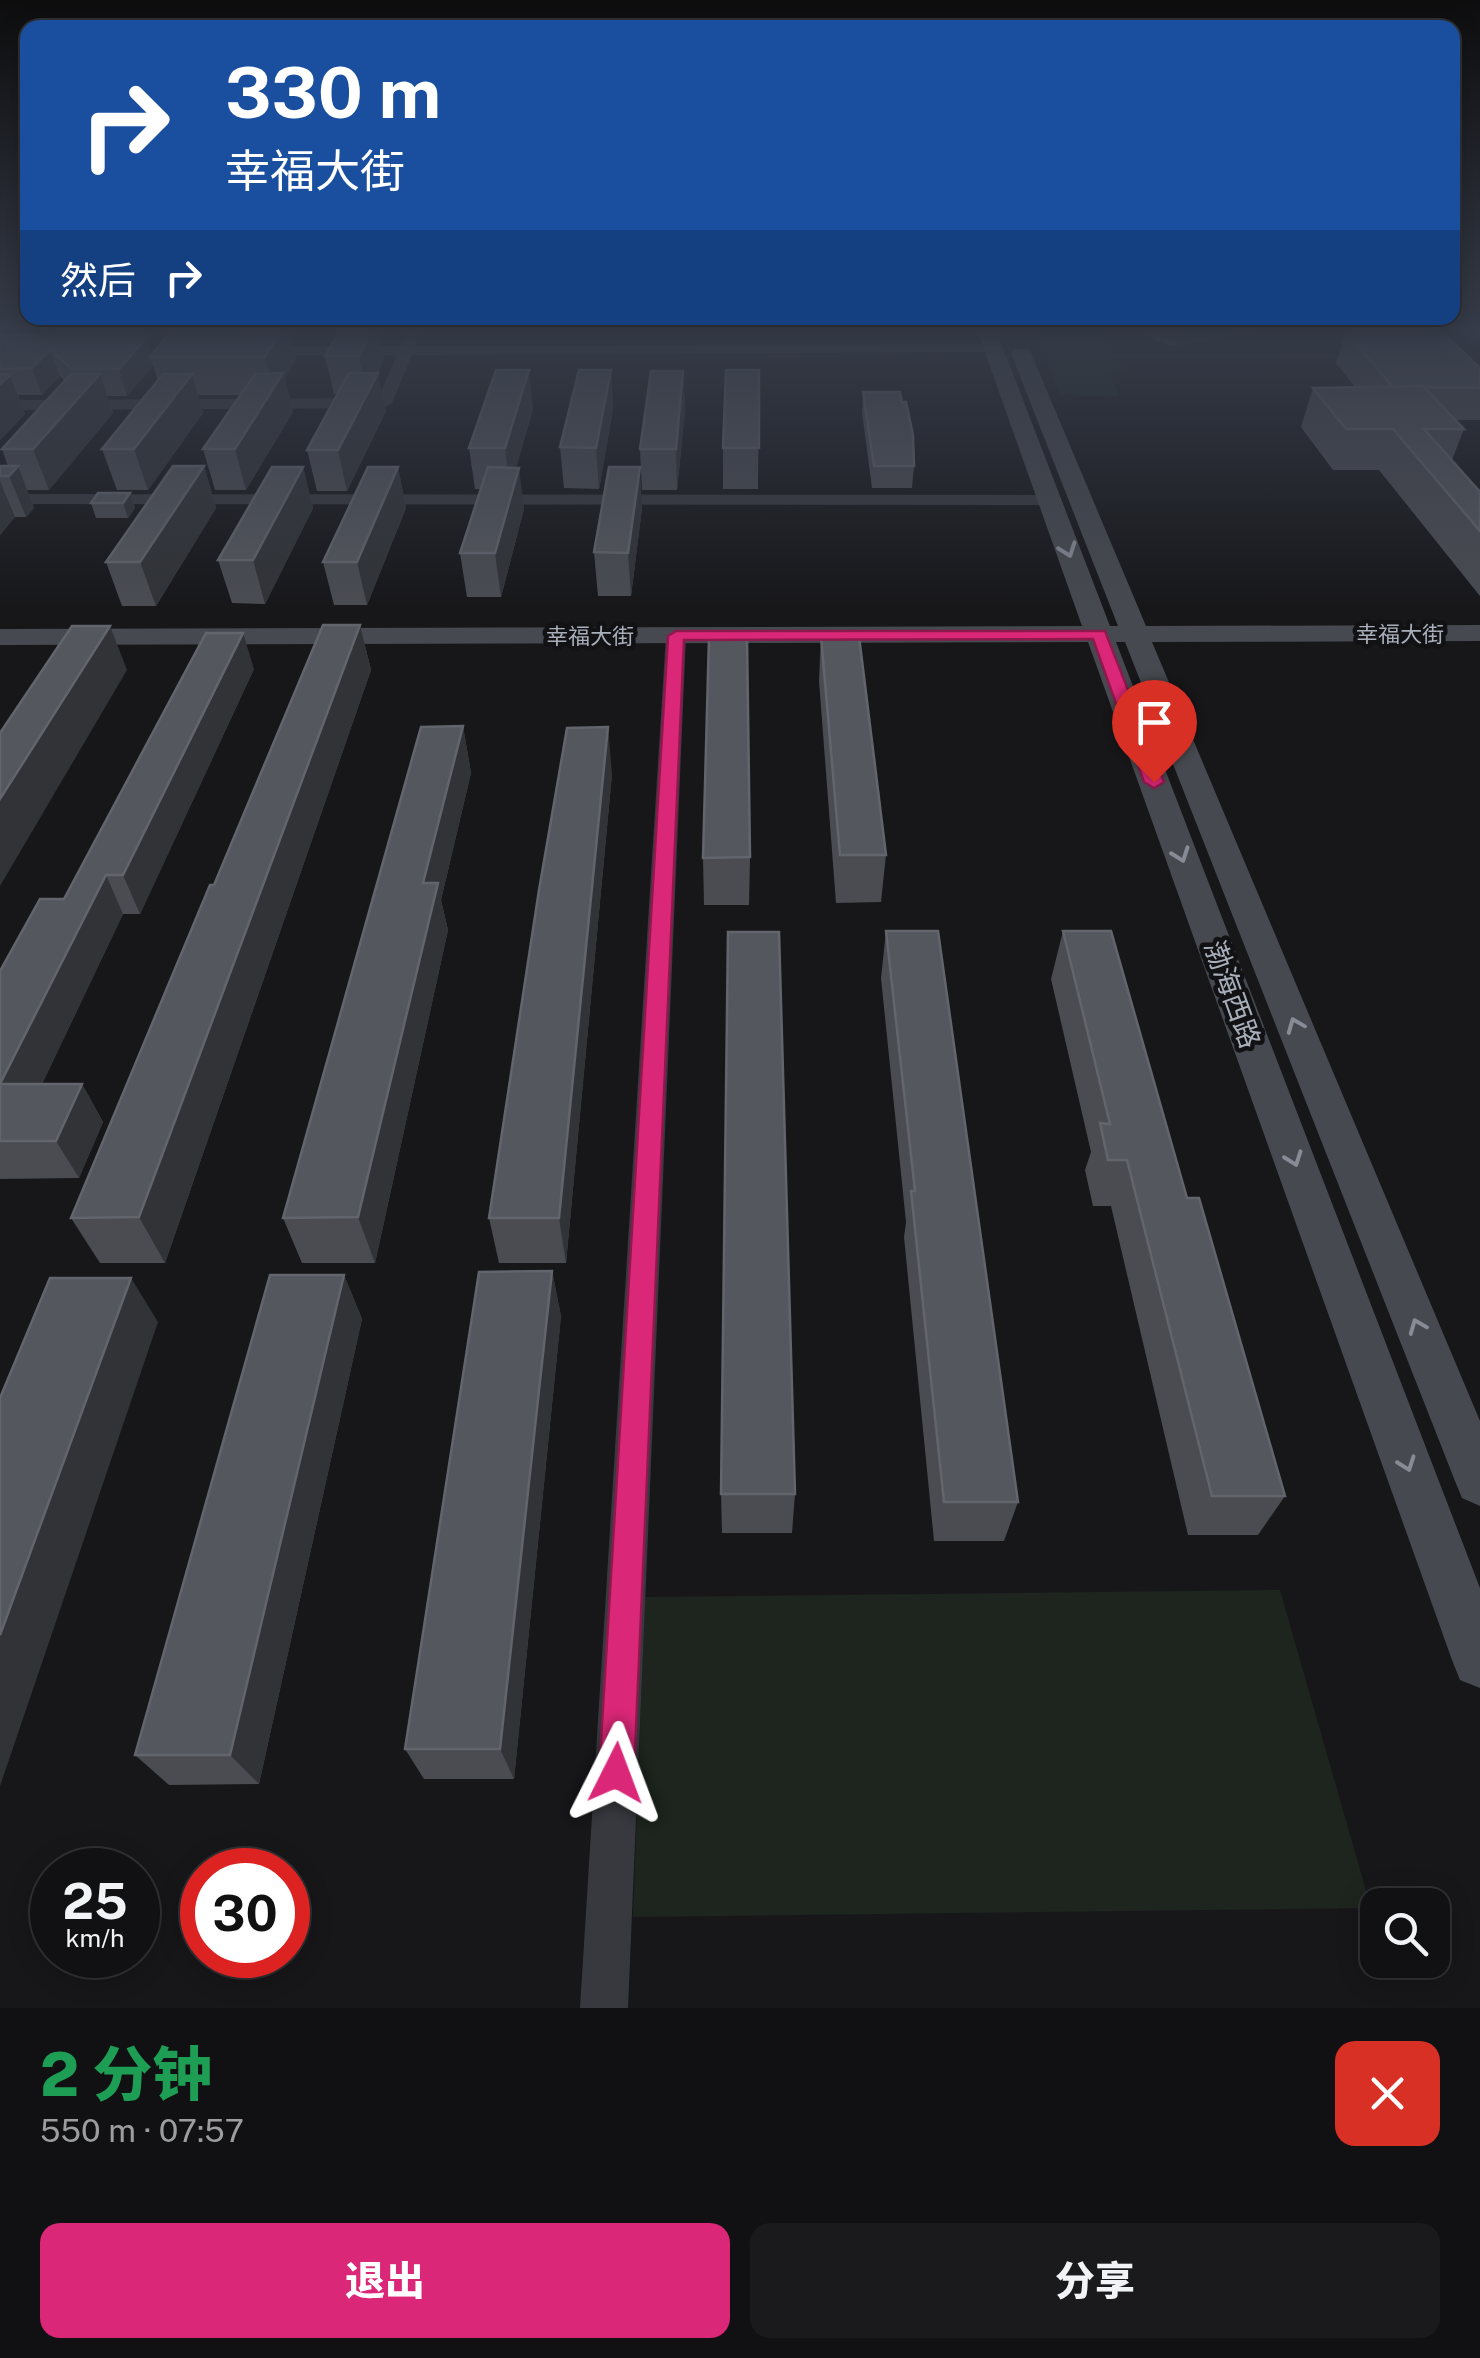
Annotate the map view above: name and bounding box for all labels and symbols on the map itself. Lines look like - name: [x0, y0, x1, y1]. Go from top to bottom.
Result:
- one-way arrow: [1056, 540, 1076, 558]
- street label: 幸福大街: [1356, 621, 1444, 647]
- street label: 幸福大街: [546, 623, 634, 649]
- pin: [1112, 680, 1197, 783]
- one-way arrow: [1169, 845, 1190, 862]
- street label: 渤海西路: [1198, 936, 1268, 1052]
- one-way arrow: [1286, 1017, 1306, 1035]
- one-way arrow: [1282, 1150, 1303, 1167]
- one-way arrow: [1409, 1318, 1429, 1336]
- one-way arrow: [1395, 1454, 1415, 1472]
- position arrow: [564, 1721, 668, 1825]
- speed limit sign: 30: [180, 1848, 310, 1978]

